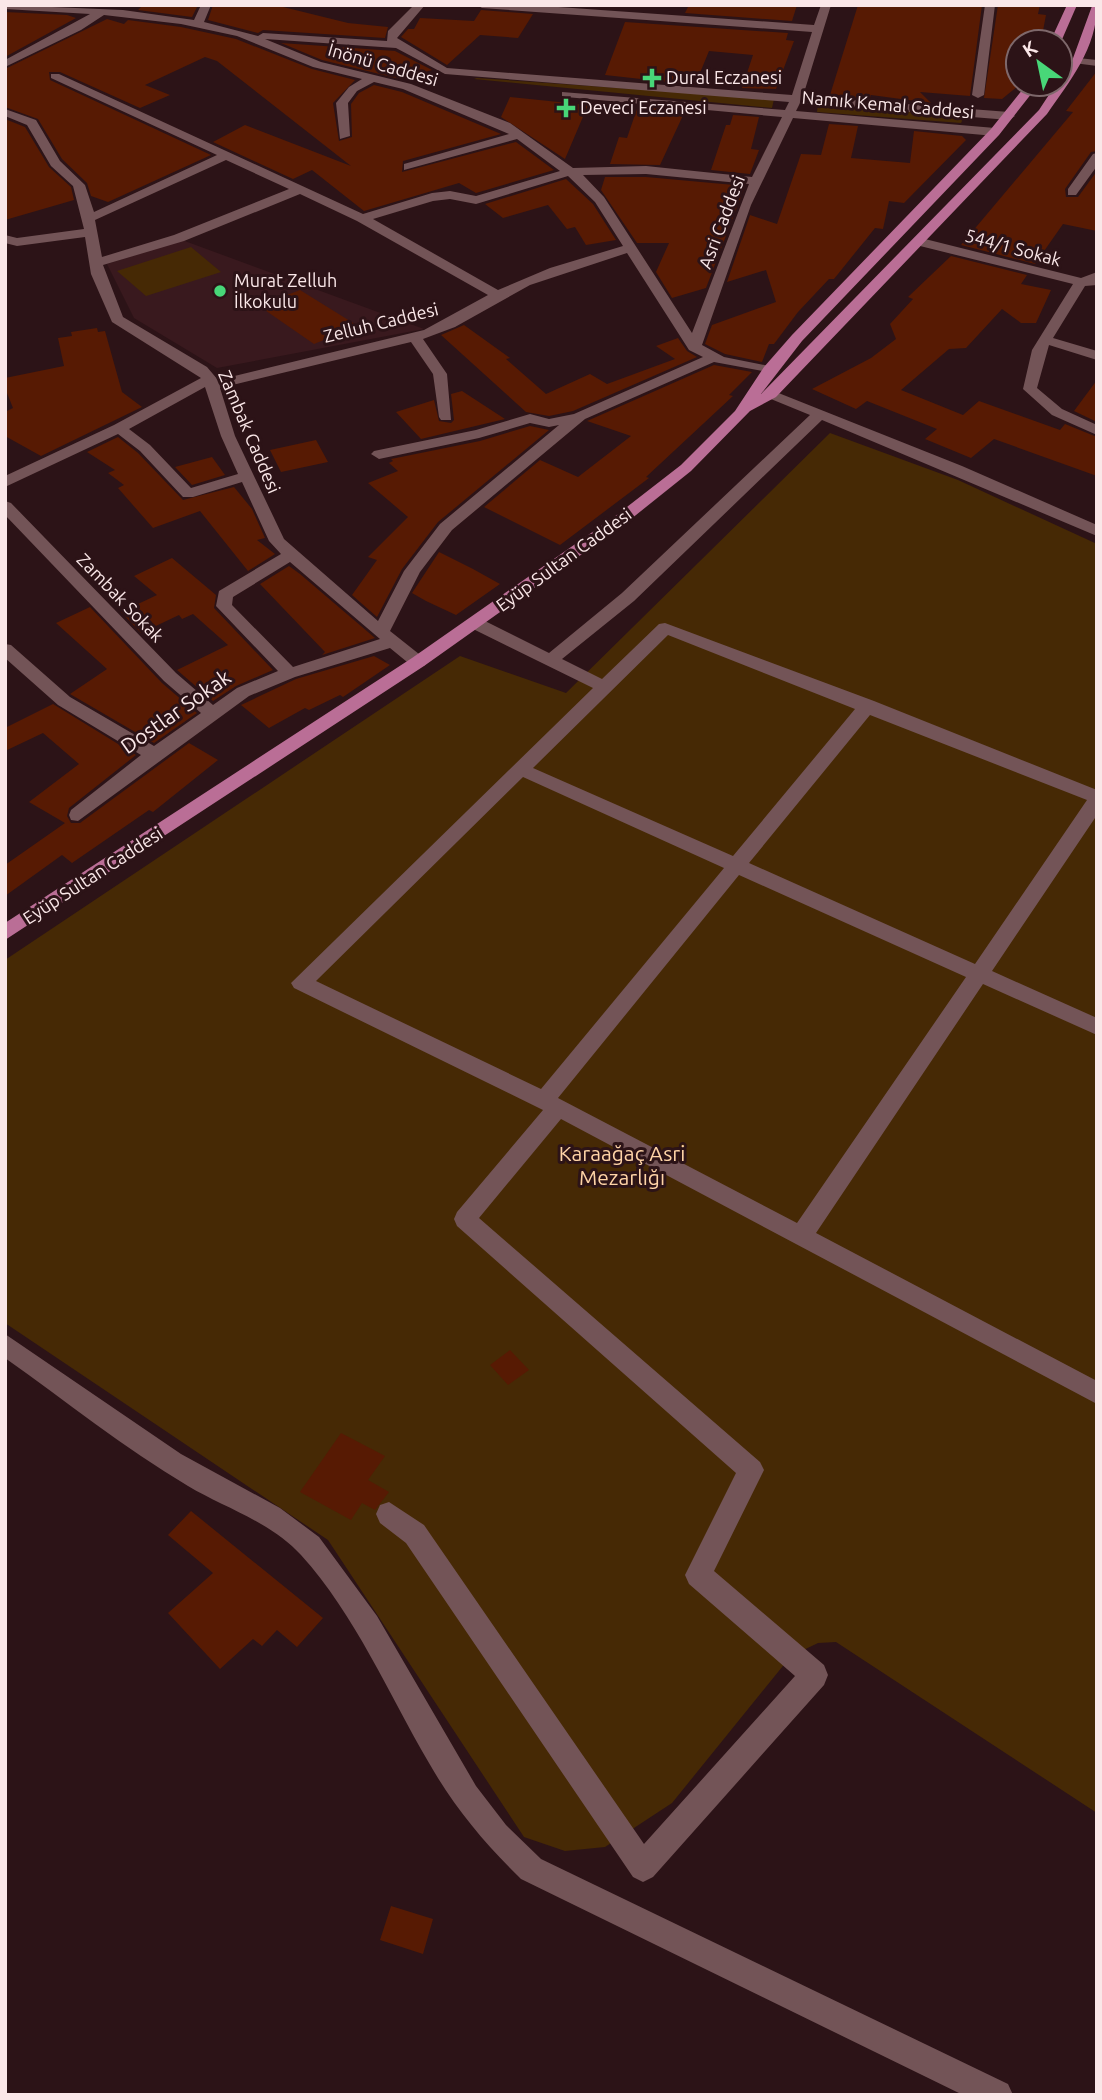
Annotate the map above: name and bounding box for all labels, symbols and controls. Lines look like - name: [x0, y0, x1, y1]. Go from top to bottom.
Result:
- north arrow: [1004, 28, 1074, 98]
- text: K: [1018, 36, 1041, 61]
- street label: İnönü Caddesi: [326, 39, 441, 89]
- place label: Dural Eczanesi: [666, 67, 782, 87]
- marker: Dural Eczanesi: [644, 70, 660, 86]
- street label: Namık Kemal Caddesi: [801, 87, 975, 122]
- place label: Deveci Eczanesi: [580, 97, 707, 117]
- marker: Deveci Eczanesi: [558, 100, 574, 116]
- street label: Asri Caddesi: [694, 172, 748, 271]
- street label: 544/1 Sokak: [963, 225, 1064, 269]
- place label: Murat Zelluh İlkokulu: [234, 270, 337, 311]
- marker: Murat Zelluh İlkokulu: [212, 283, 228, 299]
- street label: Zelluh Caddesi: [321, 298, 440, 346]
- street label: Zambak Caddesi: [215, 367, 285, 496]
- street label: Eyüp Sultan Caddesi: [492, 503, 635, 615]
- street label: Zambak Sokak: [73, 549, 168, 646]
- street label: Dostlar Sokak: [116, 664, 235, 758]
- street label: Eyüp Sultan Caddesi: [19, 823, 166, 928]
- park label: Karaağaç Asri Mezarlığı: [559, 1141, 685, 1189]

